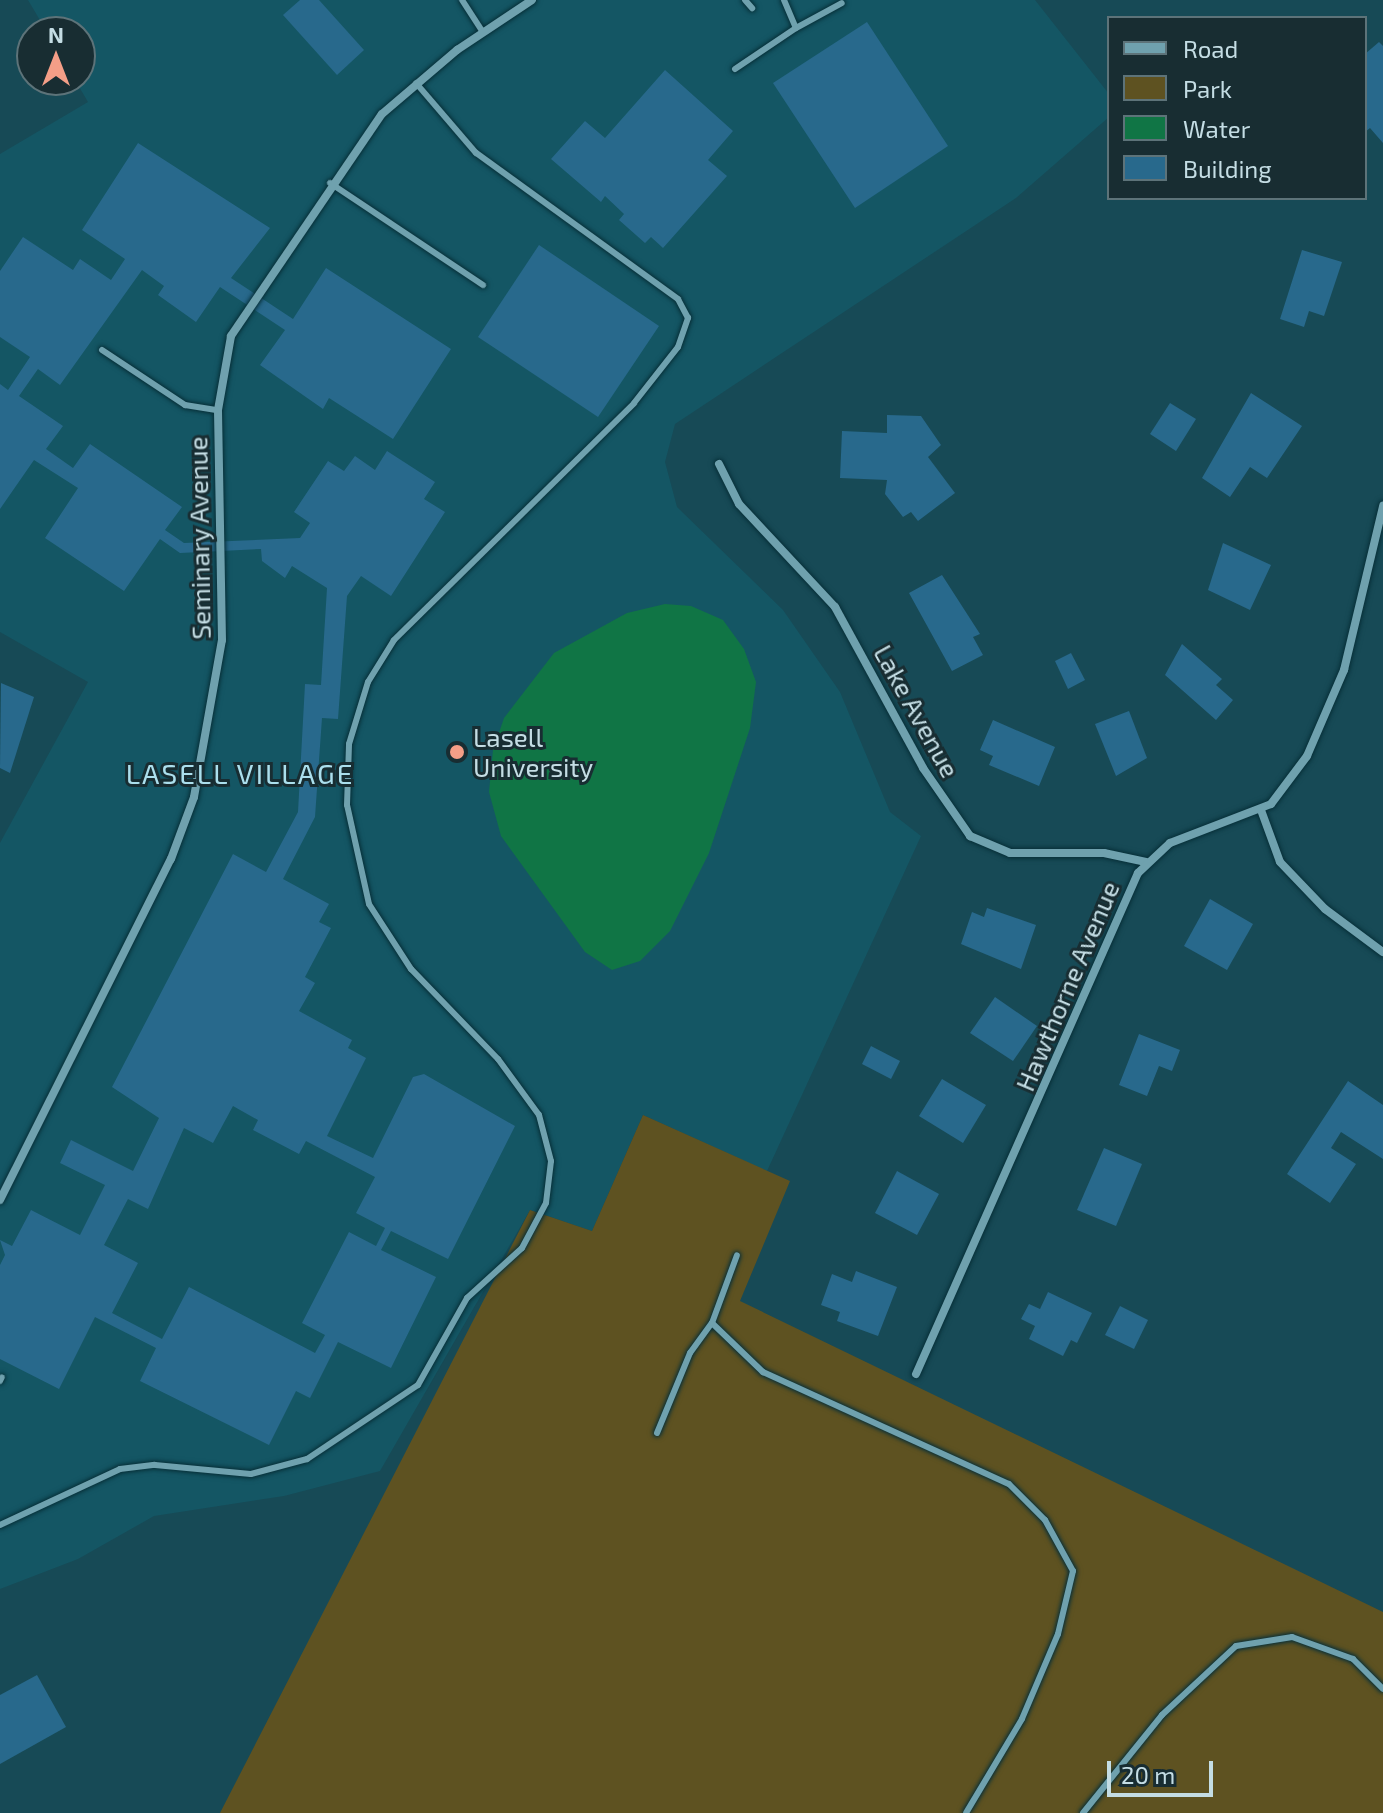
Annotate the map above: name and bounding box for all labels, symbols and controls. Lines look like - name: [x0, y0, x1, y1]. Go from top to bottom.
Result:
- north arrow: [16, 16, 96, 96]
- legend: [1107, 16, 1367, 200]
- text: N: [48, 21, 64, 47]
- text: Road: [1183, 34, 1238, 63]
- text: Park: [1183, 74, 1232, 103]
- text: Water: [1183, 114, 1250, 143]
- text: Building: [1183, 154, 1272, 183]
- street label: Seminary Avenue: [182, 436, 216, 640]
- street label: Lake Avenue: [868, 639, 966, 783]
- place label: Lasell University: [473, 721, 593, 782]
- marker: Lasell University: [448, 743, 466, 761]
- district label: LASELL VILLAGE: [125, 756, 355, 790]
- street label: Hawthorne Avenue: [1009, 876, 1125, 1096]
- scale bar: [1111, 1745, 1217, 1795]
- text: 20 m: [1121, 1760, 1175, 1789]

